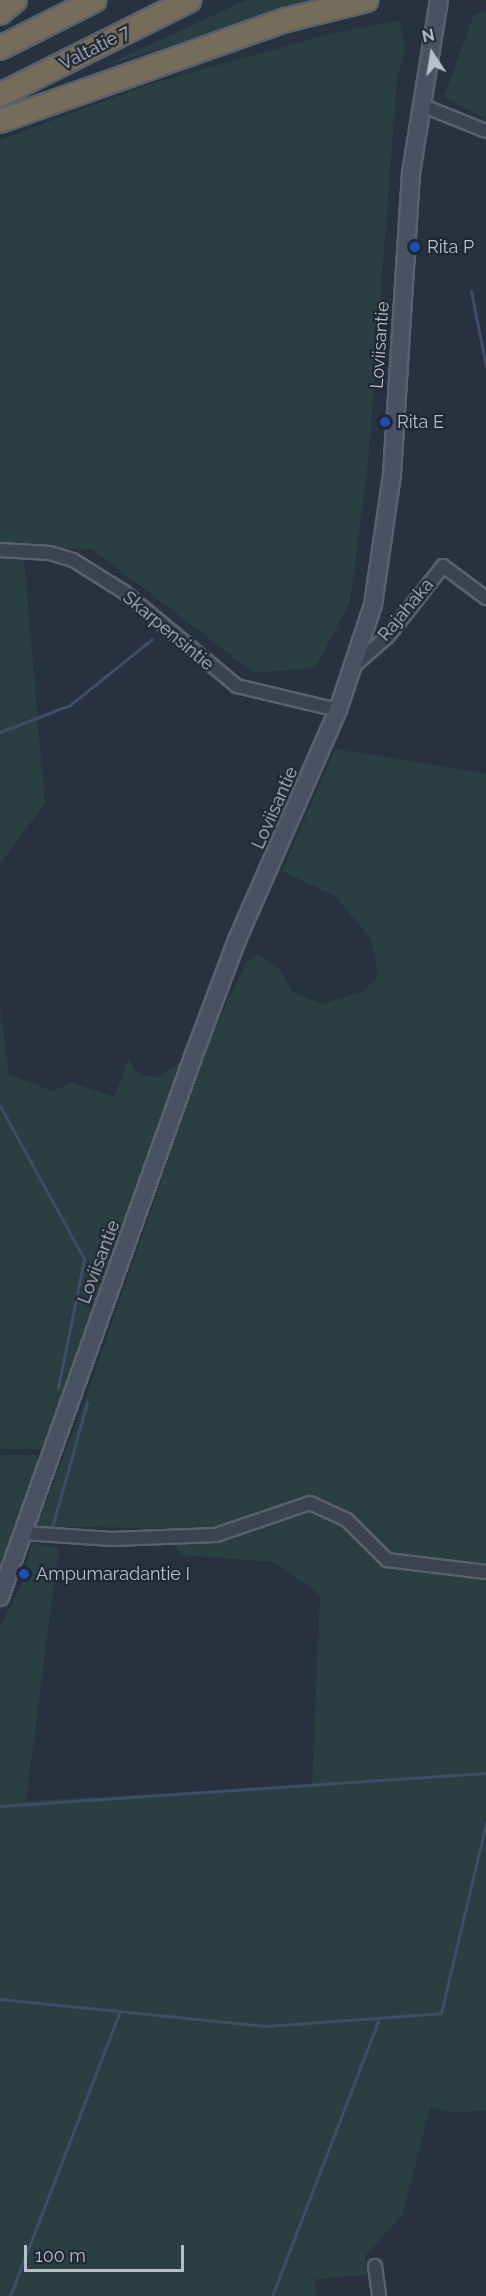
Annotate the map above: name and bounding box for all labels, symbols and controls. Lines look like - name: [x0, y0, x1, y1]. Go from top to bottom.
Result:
- street label: Valtatie 7: [56, 21, 134, 75]
- north arrow: [402, 24, 462, 84]
- text: N: [420, 25, 436, 46]
- place label: Rita P: [427, 236, 474, 258]
- marker: Rita P: [408, 240, 422, 254]
- street label: Loviisantie: [366, 301, 394, 389]
- place label: Rita E: [397, 411, 444, 433]
- marker: Rita E: [378, 415, 392, 429]
- street label: Rajahaka: [374, 574, 438, 646]
- street label: Skarpensintie: [118, 587, 218, 675]
- street label: Loviisantie: [247, 764, 303, 852]
- street label: Loviisantie: [73, 1217, 125, 1307]
- place label: Ampumaradantie I: [36, 1563, 190, 1585]
- marker: Ampumaradantie I: [17, 1567, 31, 1581]
- scale bar: [27, 2233, 188, 2271]
- text: 100 m: [35, 2245, 86, 2266]

